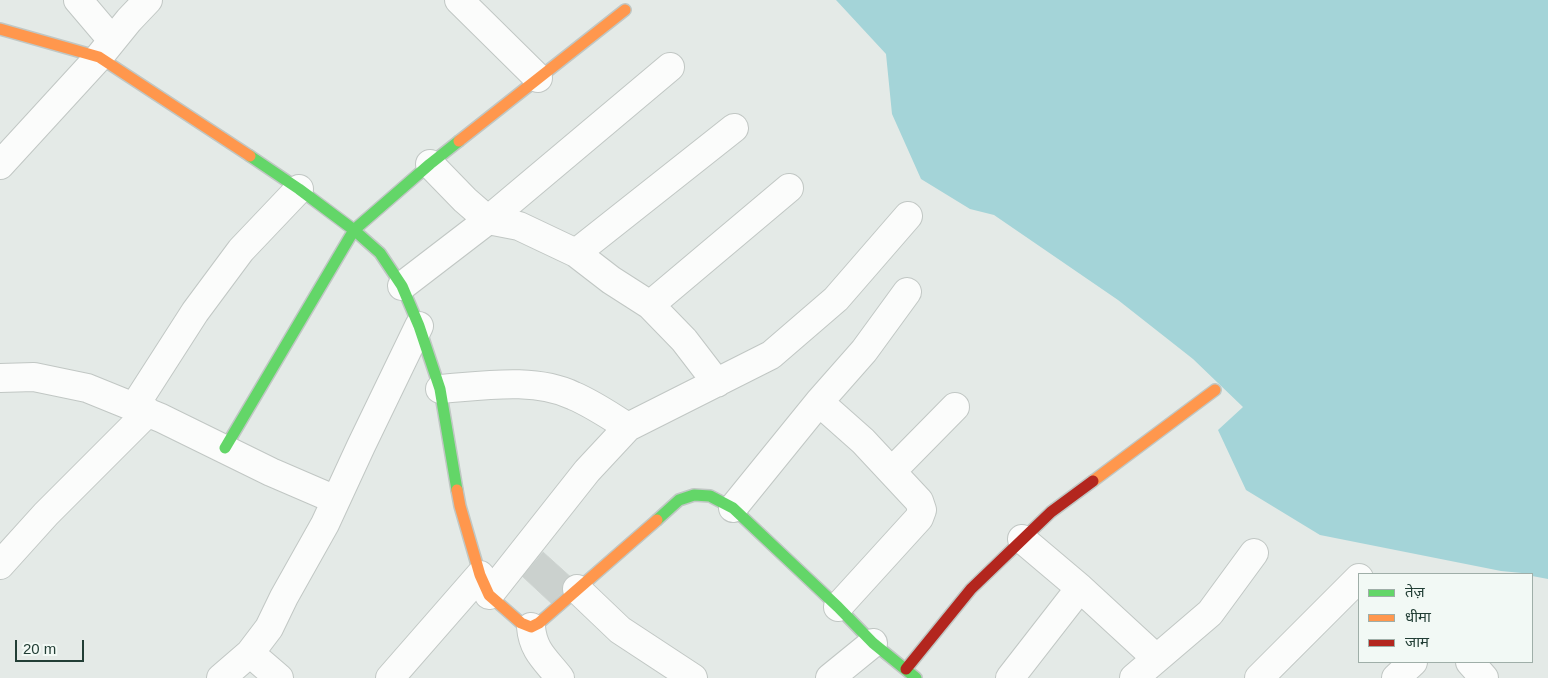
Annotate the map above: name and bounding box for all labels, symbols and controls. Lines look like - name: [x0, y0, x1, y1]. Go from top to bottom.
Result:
- legend: [1358, 573, 1533, 663]
- text: तेज़: [1405, 583, 1425, 600]
- text: धीमा: [1405, 608, 1431, 625]
- scale bar: [18, 630, 86, 662]
- text: जाम: [1405, 633, 1429, 650]
- text: 20 m: [23, 640, 56, 657]

